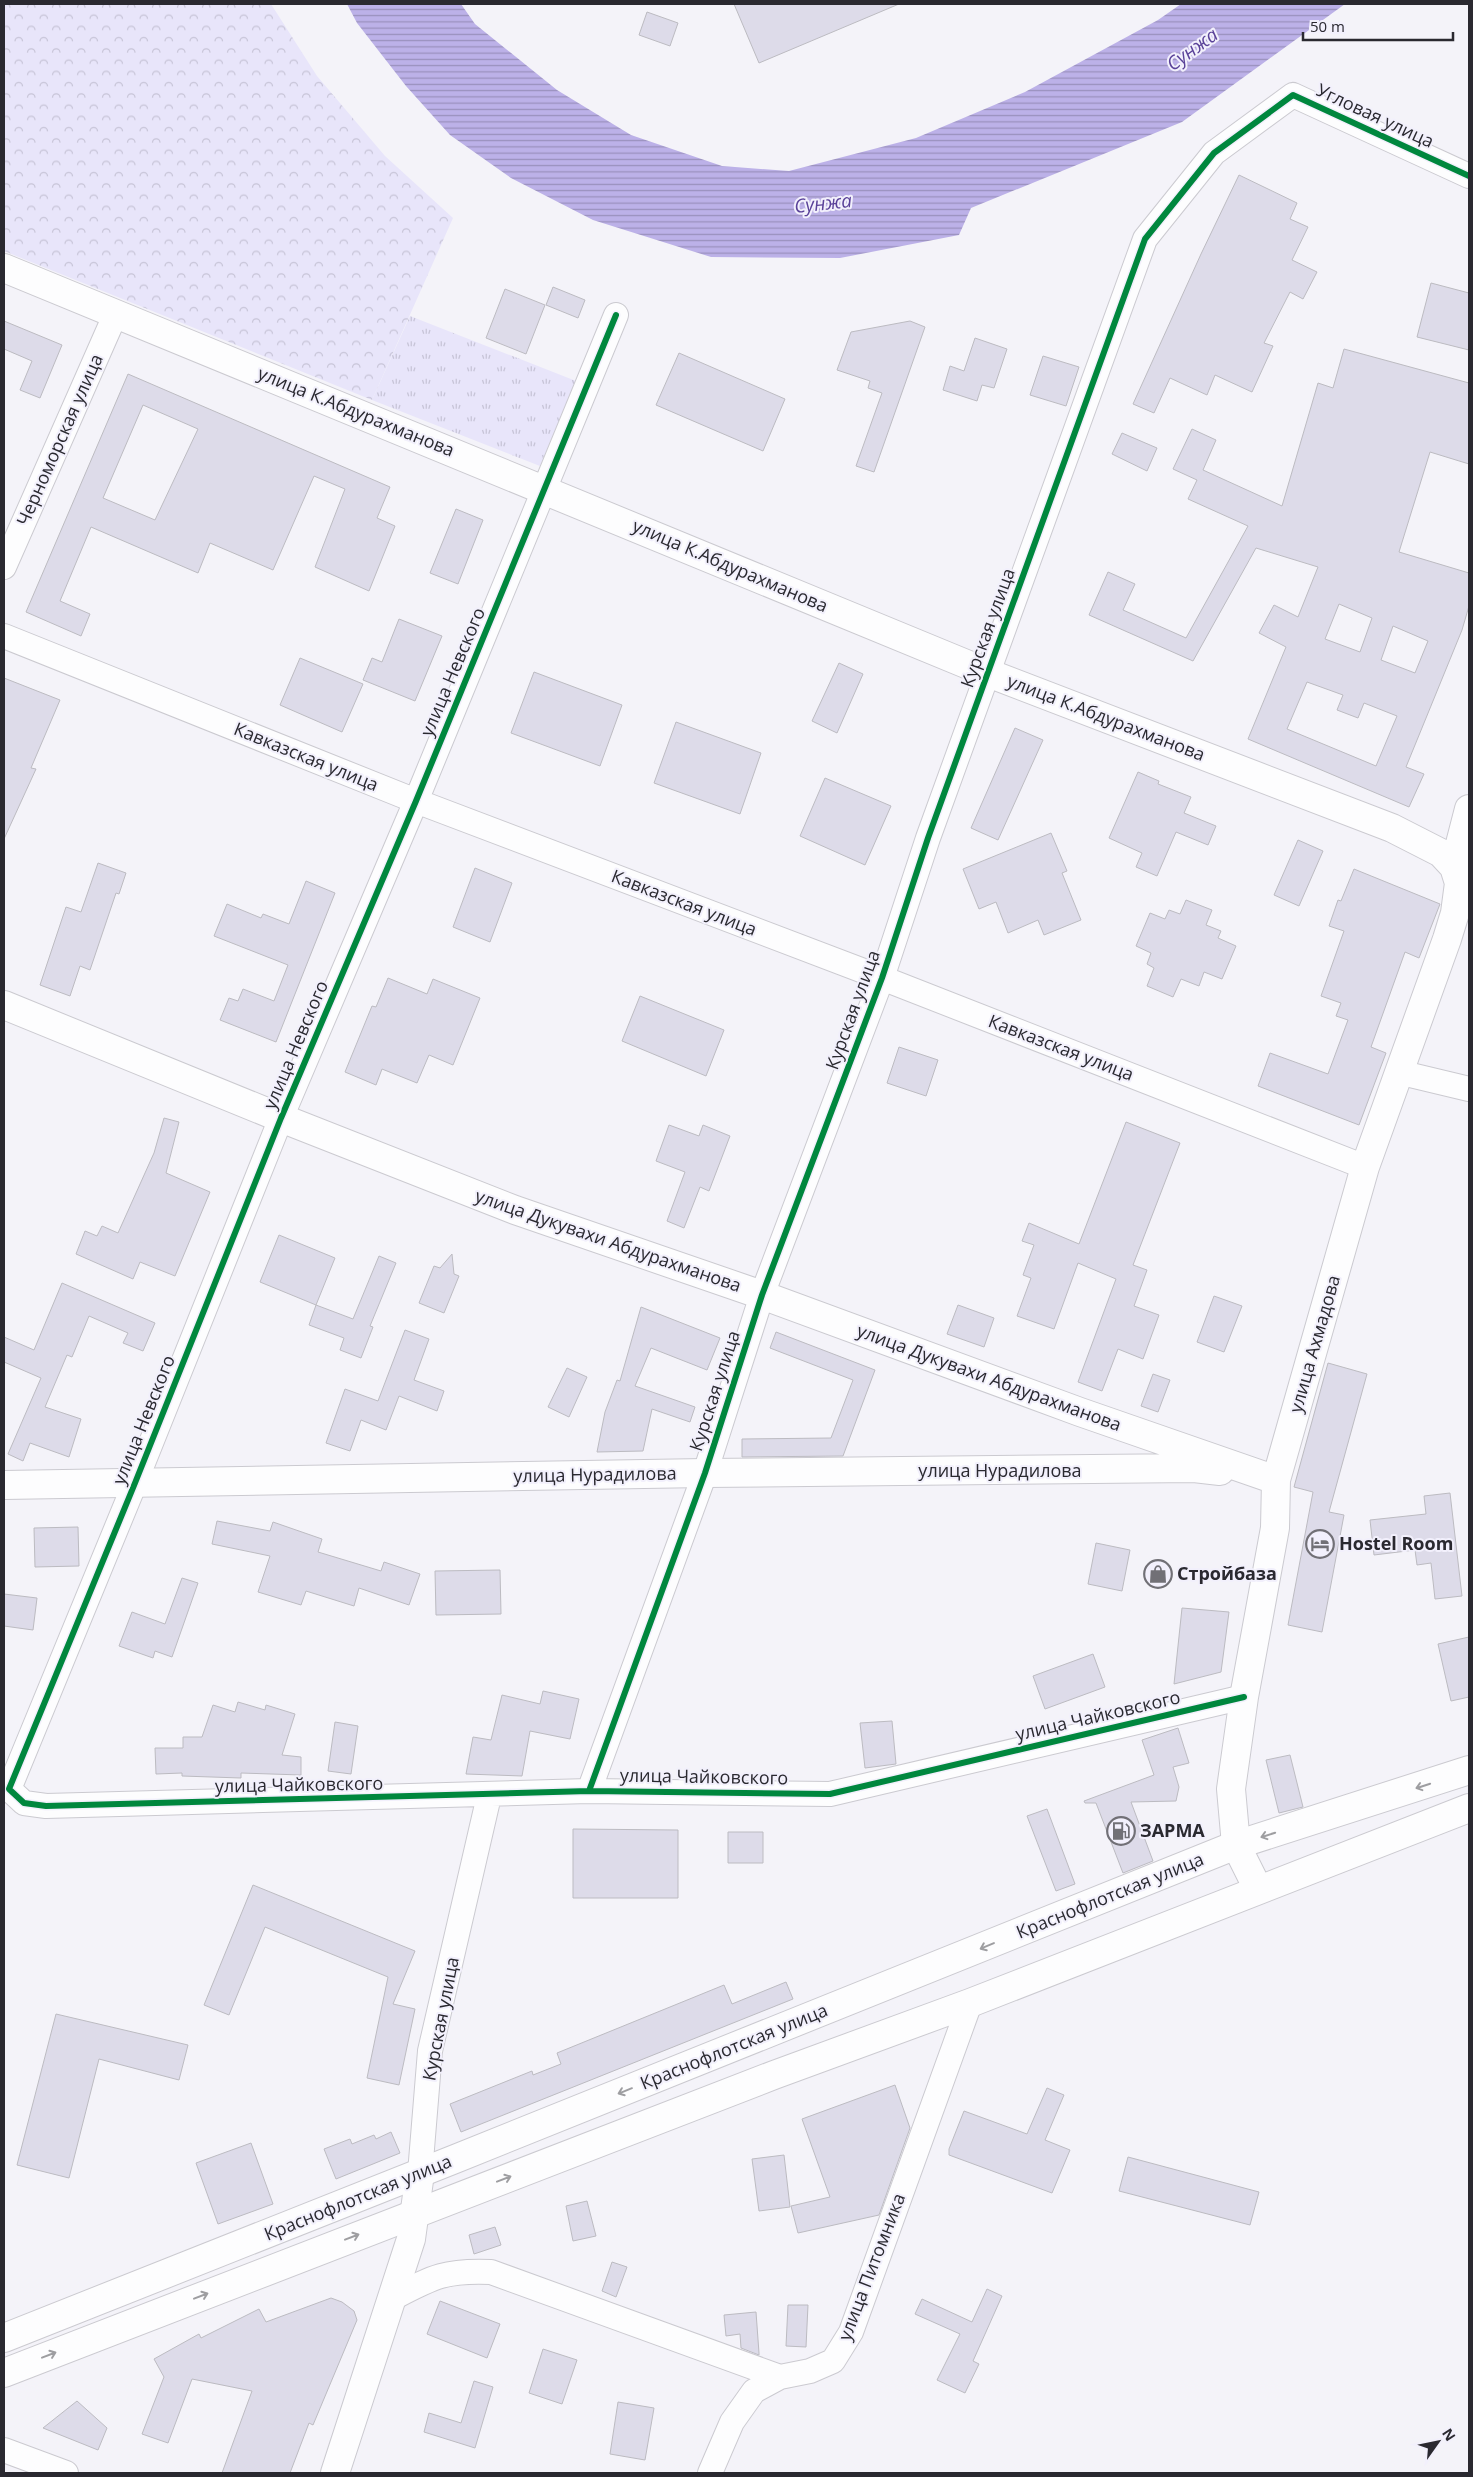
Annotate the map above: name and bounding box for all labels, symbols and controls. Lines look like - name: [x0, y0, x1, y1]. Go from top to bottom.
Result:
- scale bar: [1303, 10, 1453, 42]
- text: 50 m: [1310, 16, 1345, 36]
- water label: Сунжа: [1161, 21, 1223, 76]
- street label: Угловая улица: [1313, 77, 1438, 153]
- water label: Сунжа: [793, 187, 853, 219]
- street label: Черноморская улица: [10, 350, 108, 529]
- street label: улица К.Абдурахманова: [254, 361, 458, 462]
- street label: улица К.Абдурахманова: [629, 513, 832, 617]
- street label: Курская улица: [954, 565, 1020, 691]
- street label: улица Невского: [414, 604, 490, 740]
- street label: улица К.Абдурахманова: [1004, 668, 1209, 766]
- street label: Кавказская улица: [231, 716, 382, 796]
- street label: Кавказская улица: [608, 863, 761, 941]
- street label: Курская улица: [819, 947, 885, 1073]
- street label: улица Невского: [257, 977, 333, 1113]
- street label: Кавказская улица: [985, 1008, 1138, 1086]
- street label: улица Дукувахи Абдурахманова: [472, 1183, 745, 1297]
- street label: улица Ахмадова: [1283, 1272, 1345, 1415]
- street label: улица Дукувахи Абдурахманова: [854, 1318, 1125, 1436]
- street label: Курская улица: [683, 1327, 745, 1454]
- street label: улица Невского: [106, 1351, 180, 1488]
- street label: улица Нурадилова: [918, 1458, 1082, 1482]
- street label: улица Нурадилова: [513, 1461, 677, 1487]
- hotel icon: Hostel Room: [1305, 1529, 1335, 1559]
- place label: Hostel Room: [1339, 1531, 1453, 1555]
- shop icon: Стройбаза: [1143, 1559, 1173, 1589]
- place label: Стройбаза: [1177, 1561, 1277, 1585]
- street label: улица Чайковского: [1013, 1684, 1183, 1746]
- street label: улица Чайковского: [620, 1763, 788, 1789]
- street label: улица Чайковского: [215, 1771, 383, 1797]
- one-way arrow: [1415, 1781, 1431, 1791]
- fuel station icon: ЗАРМА: [1106, 1816, 1136, 1846]
- place label: ЗАРМА: [1140, 1818, 1205, 1842]
- one-way arrow: [1261, 1831, 1276, 1840]
- street label: Краснофлотская улица: [1012, 1847, 1207, 1944]
- one-way arrow: [980, 1941, 995, 1951]
- street label: Курская улица: [416, 1955, 464, 2083]
- street label: Краснофлотская улица: [636, 1998, 831, 2095]
- one-way arrow: [618, 2087, 633, 2097]
- street label: Краснофлотская улица: [260, 2149, 455, 2246]
- one-way arrow: [496, 2174, 511, 2183]
- street label: улица Питомника: [832, 2190, 910, 2344]
- one-way arrow: [344, 2232, 359, 2241]
- one-way arrow: [192, 2291, 208, 2300]
- one-way arrow: [41, 2350, 56, 2359]
- north arrow: [1413, 2417, 1463, 2467]
- text: N: [1438, 2425, 1460, 2445]

